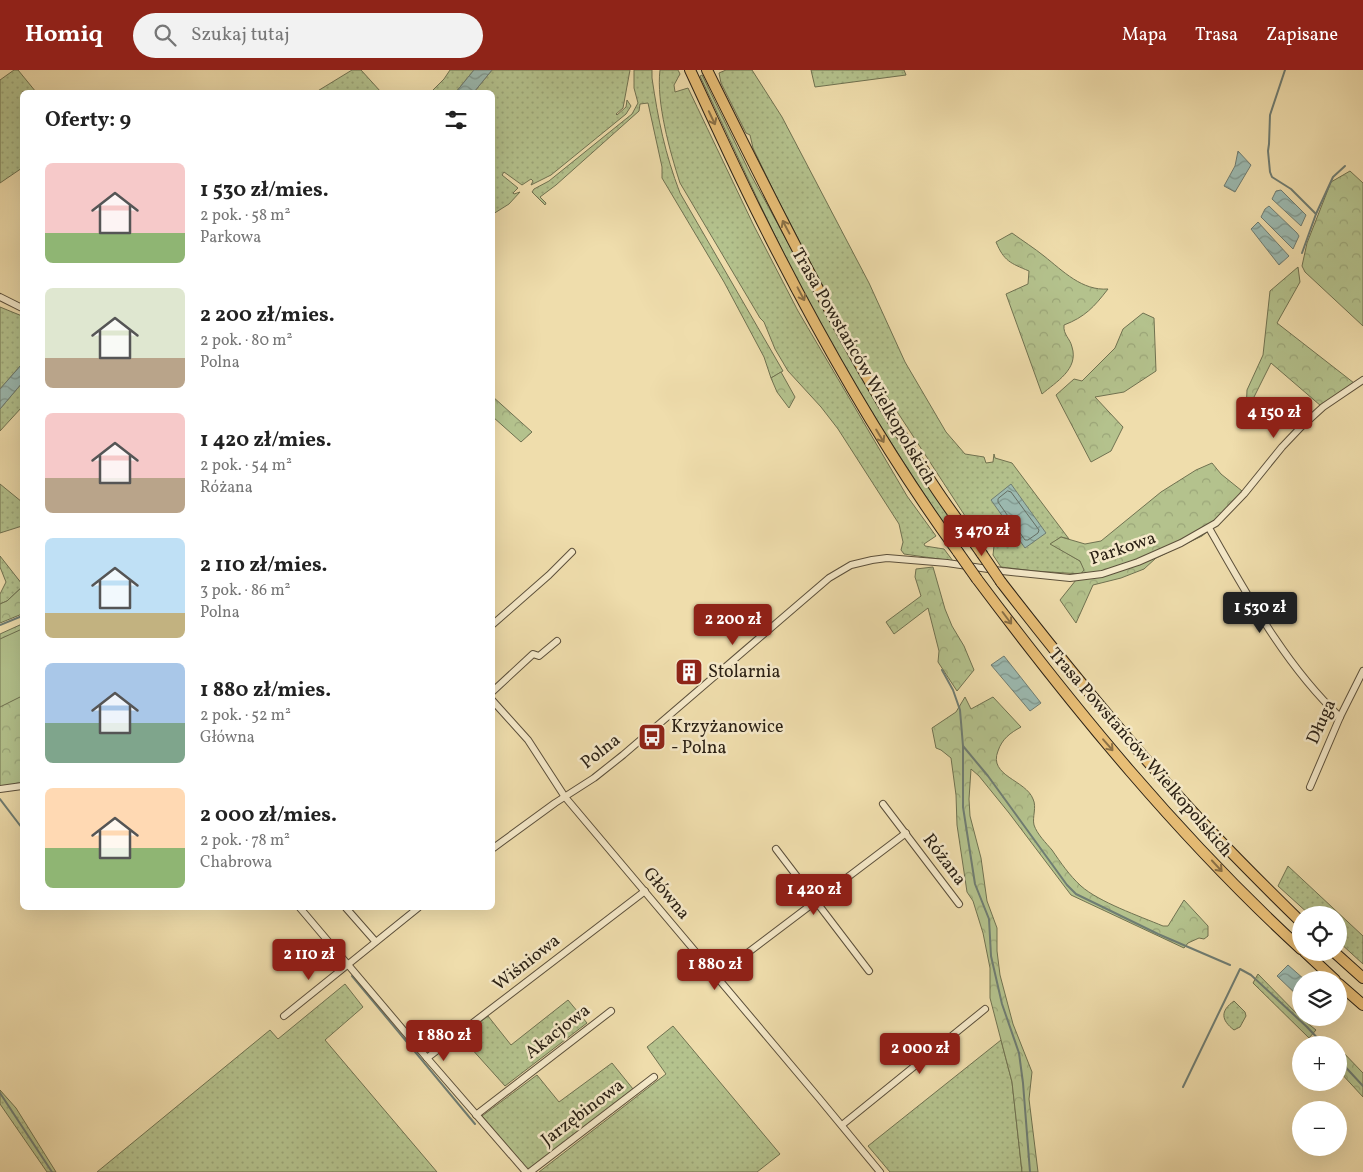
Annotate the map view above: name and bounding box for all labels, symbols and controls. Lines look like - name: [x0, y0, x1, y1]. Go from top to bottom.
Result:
- search box: [133, 13, 483, 58]
- text: Homiq: [25, 18, 103, 52]
- icon: search: [151, 21, 179, 49]
- text: Szukaj tutaj: [191, 22, 290, 48]
- text: Mapa: [1122, 23, 1167, 48]
- text: Trasa: [1195, 23, 1238, 48]
- text: Zapisane: [1266, 23, 1338, 48]
- text: Oferty: 9: [45, 106, 131, 135]
- icon: filters: [442, 106, 470, 134]
- one-way arrow: [707, 110, 717, 125]
- text: 1 530 zł/mies.: [200, 176, 329, 205]
- icon: home: [85, 183, 145, 243]
- text: 2 pok. · 58 m²: [200, 205, 290, 227]
- one-way arrow: [781, 220, 791, 235]
- text: Parkowa: [200, 227, 261, 249]
- street label: Trasa Powstańców Wielkopolskich: [785, 244, 941, 490]
- one-way arrow: [796, 286, 806, 301]
- text: 2 200 zł/mies.: [200, 301, 335, 330]
- icon: home: [85, 308, 145, 368]
- text: 2 pok. · 80 m²: [200, 330, 292, 352]
- text: Polna: [200, 352, 240, 374]
- pin: 4 150 zł: [1222, 396, 1326, 439]
- text: 4 150 zł: [1247, 402, 1301, 424]
- text: 1 420 zł/mies.: [200, 426, 332, 455]
- one-way arrow: [876, 428, 886, 442]
- icon: home: [85, 433, 145, 493]
- text: 2 pok. · 54 m²: [200, 455, 292, 477]
- text: Różana: [200, 477, 253, 499]
- pin: 3 470 zł: [930, 514, 1034, 557]
- text: 3 470 zł: [955, 520, 1009, 542]
- street label: Parkowa: [1086, 526, 1160, 572]
- text: 2 110 zł/mies.: [200, 551, 328, 580]
- icon: home: [85, 558, 145, 618]
- text: 3 pok. · 86 m²: [200, 580, 290, 602]
- pin: 1 530 zł: [1208, 592, 1312, 634]
- text: 1 530 zł: [1234, 597, 1286, 619]
- text: Polna: [200, 602, 240, 624]
- pin: 2 200 zł: [681, 604, 785, 646]
- text: 2 200 zł: [705, 609, 761, 631]
- one-way arrow: [1001, 611, 1012, 624]
- street label: Trasa Powstańców Wielkopolskich: [1042, 643, 1238, 863]
- building icon: Stolarnia: [674, 657, 704, 687]
- place label: Stolarnia: [708, 660, 781, 685]
- text: 1 880 zł/mies.: [200, 676, 331, 705]
- icon: home: [85, 683, 145, 743]
- street label: Długa: [1301, 695, 1343, 748]
- text: 2 pok. · 52 m²: [200, 705, 291, 727]
- place label: Krzyżanowice - Polna: [671, 715, 784, 761]
- bus stop icon: Krzyżanowice - Polna: [637, 722, 667, 752]
- text: Główna: [200, 727, 255, 749]
- street label: Polna: [576, 728, 626, 776]
- one-way arrow: [1102, 739, 1113, 752]
- text: 2 000 zł/mies.: [200, 801, 337, 830]
- icon: home: [85, 808, 145, 868]
- street label: Różana: [916, 829, 972, 891]
- text: 2 pok. · 78 m²: [200, 830, 290, 852]
- text: Chabrowa: [200, 852, 272, 874]
- one-way arrow: [1211, 860, 1223, 872]
- street label: Główna: [637, 862, 695, 926]
- pin: 1 420 zł: [762, 874, 866, 916]
- text: 1 420 zł: [787, 879, 841, 901]
- map controls: [1292, 906, 1347, 1156]
- button: locate: [1292, 906, 1347, 961]
- street label: Wiśniowa: [488, 929, 566, 997]
- pin: 2 110 zł: [257, 938, 361, 981]
- text: 2 110 zł: [283, 944, 335, 966]
- pin: 1 880 zł: [663, 948, 767, 991]
- text: 1 880 zł: [688, 954, 742, 976]
- button: layers: [1292, 971, 1347, 1026]
- street label: Akacjowa: [520, 998, 596, 1066]
- pin: 1 880 zł: [392, 1020, 496, 1062]
- text: 1 880 zł: [417, 1025, 471, 1047]
- pin: 2 000 zł: [868, 1032, 972, 1075]
- button: +: [1292, 1036, 1347, 1091]
- text: 2 000 zł: [891, 1038, 949, 1060]
- street label: Jarzębinowa: [536, 1073, 630, 1153]
- button: −: [1292, 1101, 1347, 1156]

